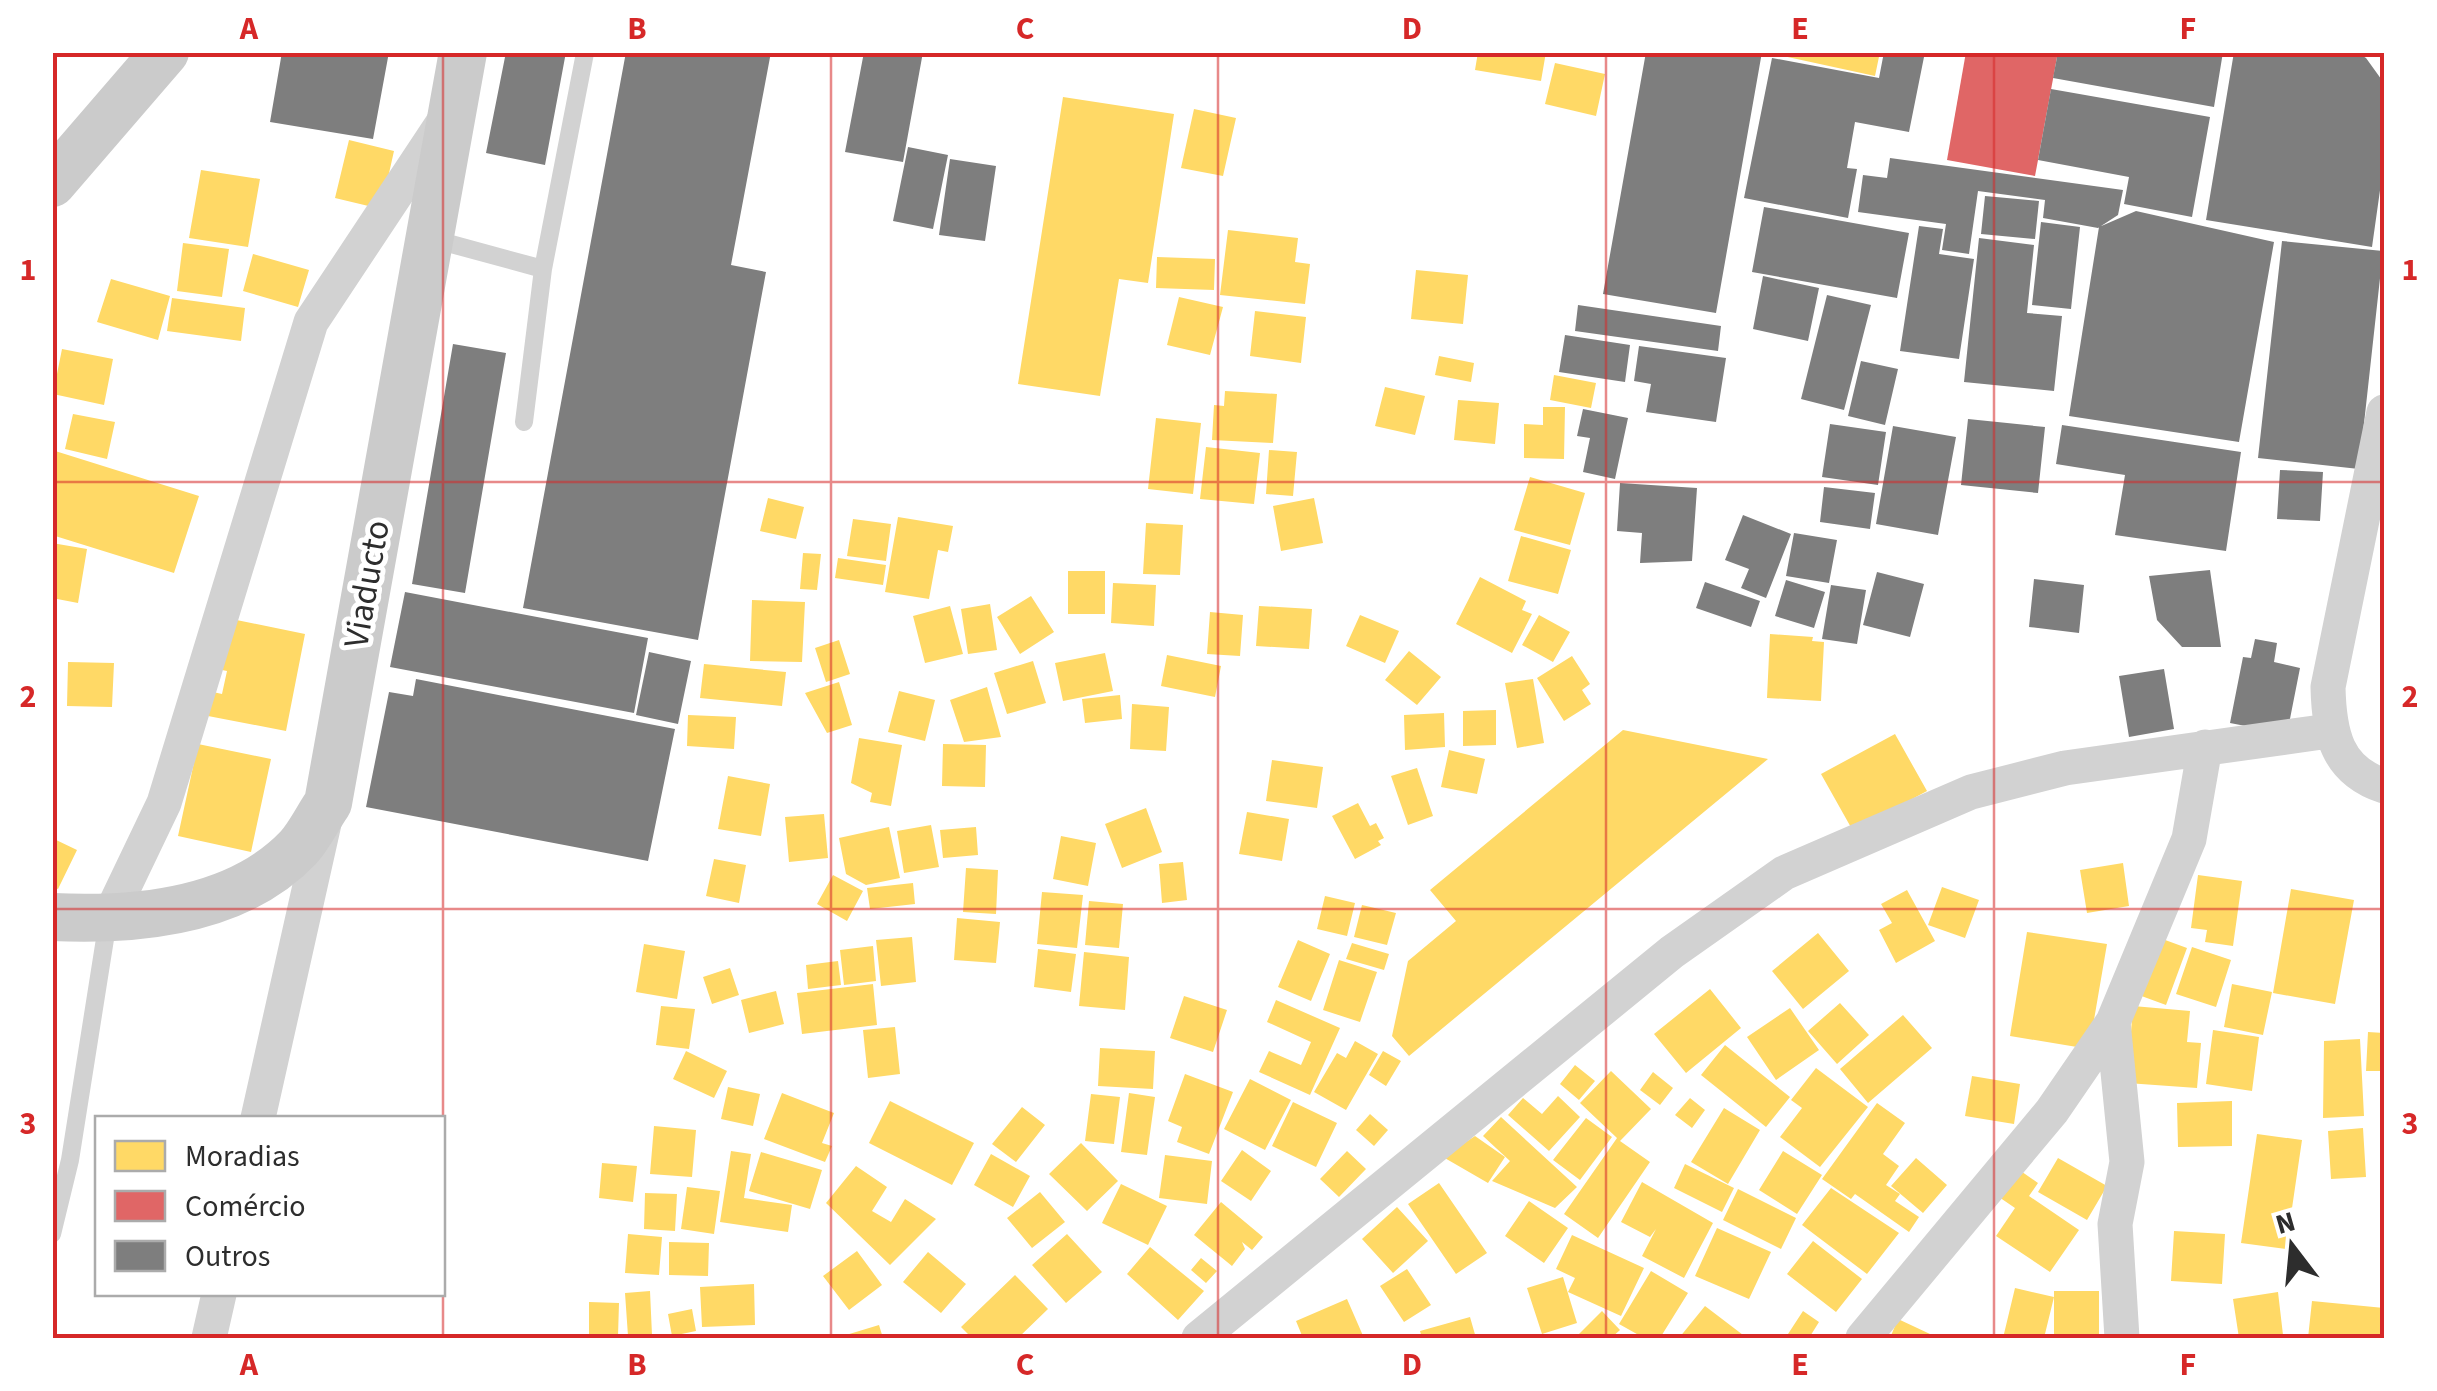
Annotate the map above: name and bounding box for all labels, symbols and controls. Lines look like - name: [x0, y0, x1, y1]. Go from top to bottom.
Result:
- text: A: [239, 6, 259, 52]
- text: B: [627, 6, 647, 52]
- text: C: [1016, 6, 1034, 52]
- text: D: [1402, 6, 1422, 52]
- text: E: [1791, 6, 1809, 52]
- text: F: [2180, 6, 2196, 52]
- text: 1: [20, 247, 36, 293]
- text: 1: [2402, 247, 2418, 293]
- street label: Viaducto: [331, 516, 403, 652]
- text: 2: [20, 674, 36, 720]
- text: 2: [2402, 674, 2418, 720]
- text: 3: [20, 1101, 36, 1147]
- text: 3: [2402, 1101, 2418, 1147]
- legend: [95, 1116, 445, 1296]
- text: Moradias: [185, 1135, 300, 1178]
- text: Comércio: [185, 1185, 306, 1228]
- north arrow: [2242, 1196, 2342, 1296]
- text: N: [2271, 1201, 2300, 1245]
- text: Outros: [185, 1235, 270, 1278]
- text: A: [239, 1342, 259, 1388]
- text: B: [627, 1342, 647, 1388]
- text: C: [1016, 1342, 1034, 1388]
- text: D: [1402, 1342, 1422, 1388]
- text: E: [1791, 1342, 1809, 1388]
- text: F: [2180, 1342, 2196, 1388]

